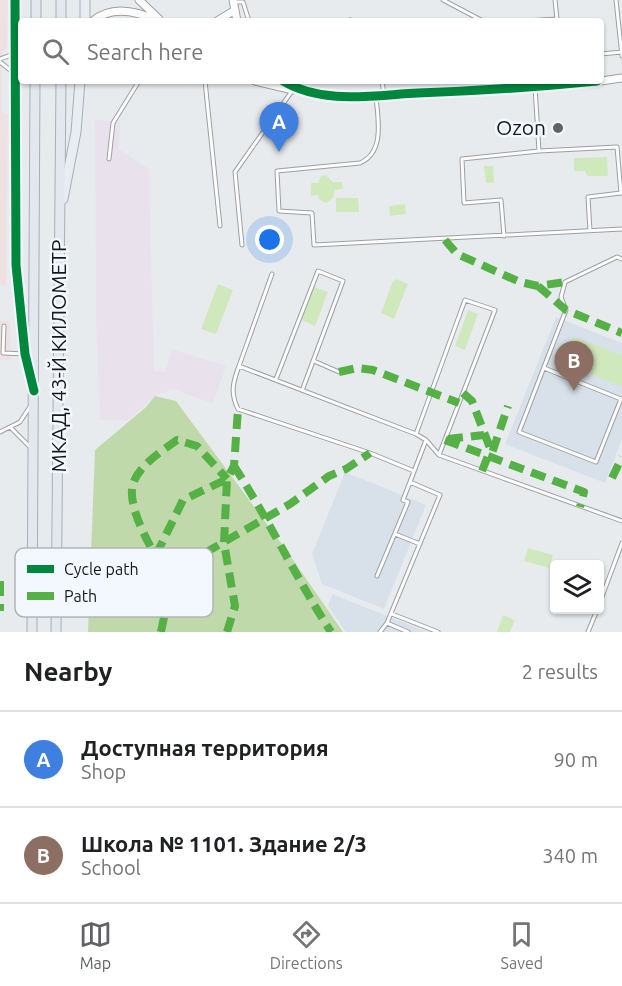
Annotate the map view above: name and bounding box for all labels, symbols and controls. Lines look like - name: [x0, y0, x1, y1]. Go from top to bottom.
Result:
- search box: [18, 18, 604, 84]
- icon: search: [39, 35, 72, 68]
- text: Search here: [87, 39, 203, 64]
- pin: A: [260, 102, 298, 152]
- place label: Ozon: [496, 115, 546, 139]
- marker: Ozon: [551, 121, 565, 135]
- your location: [255, 225, 284, 254]
- street label: МКАД, 43-Й КИЛОМЕТР: [46, 239, 70, 473]
- pin: B: [554, 342, 594, 391]
- legend: [15, 548, 213, 617]
- text: Cycle path: [64, 560, 139, 578]
- map controls: [550, 560, 604, 614]
- button: layers: [550, 560, 604, 614]
- text: Path: [64, 587, 97, 605]
- text: Nearby: [24, 657, 112, 686]
- text: 2 results: [522, 660, 598, 683]
- text: Доступная территория: [81, 735, 329, 760]
- text: A: [36, 748, 51, 771]
- text: 90 m: [554, 748, 598, 771]
- text: Shop: [81, 760, 126, 783]
- text: Школа № 1101. Здание 2/3: [81, 831, 367, 856]
- text: B: [37, 844, 50, 867]
- text: 340 m: [542, 844, 598, 867]
- text: School: [81, 856, 141, 879]
- tab: Map: [79, 918, 112, 972]
- tab: Directions: [270, 918, 343, 972]
- tab: Saved: [501, 918, 543, 972]

